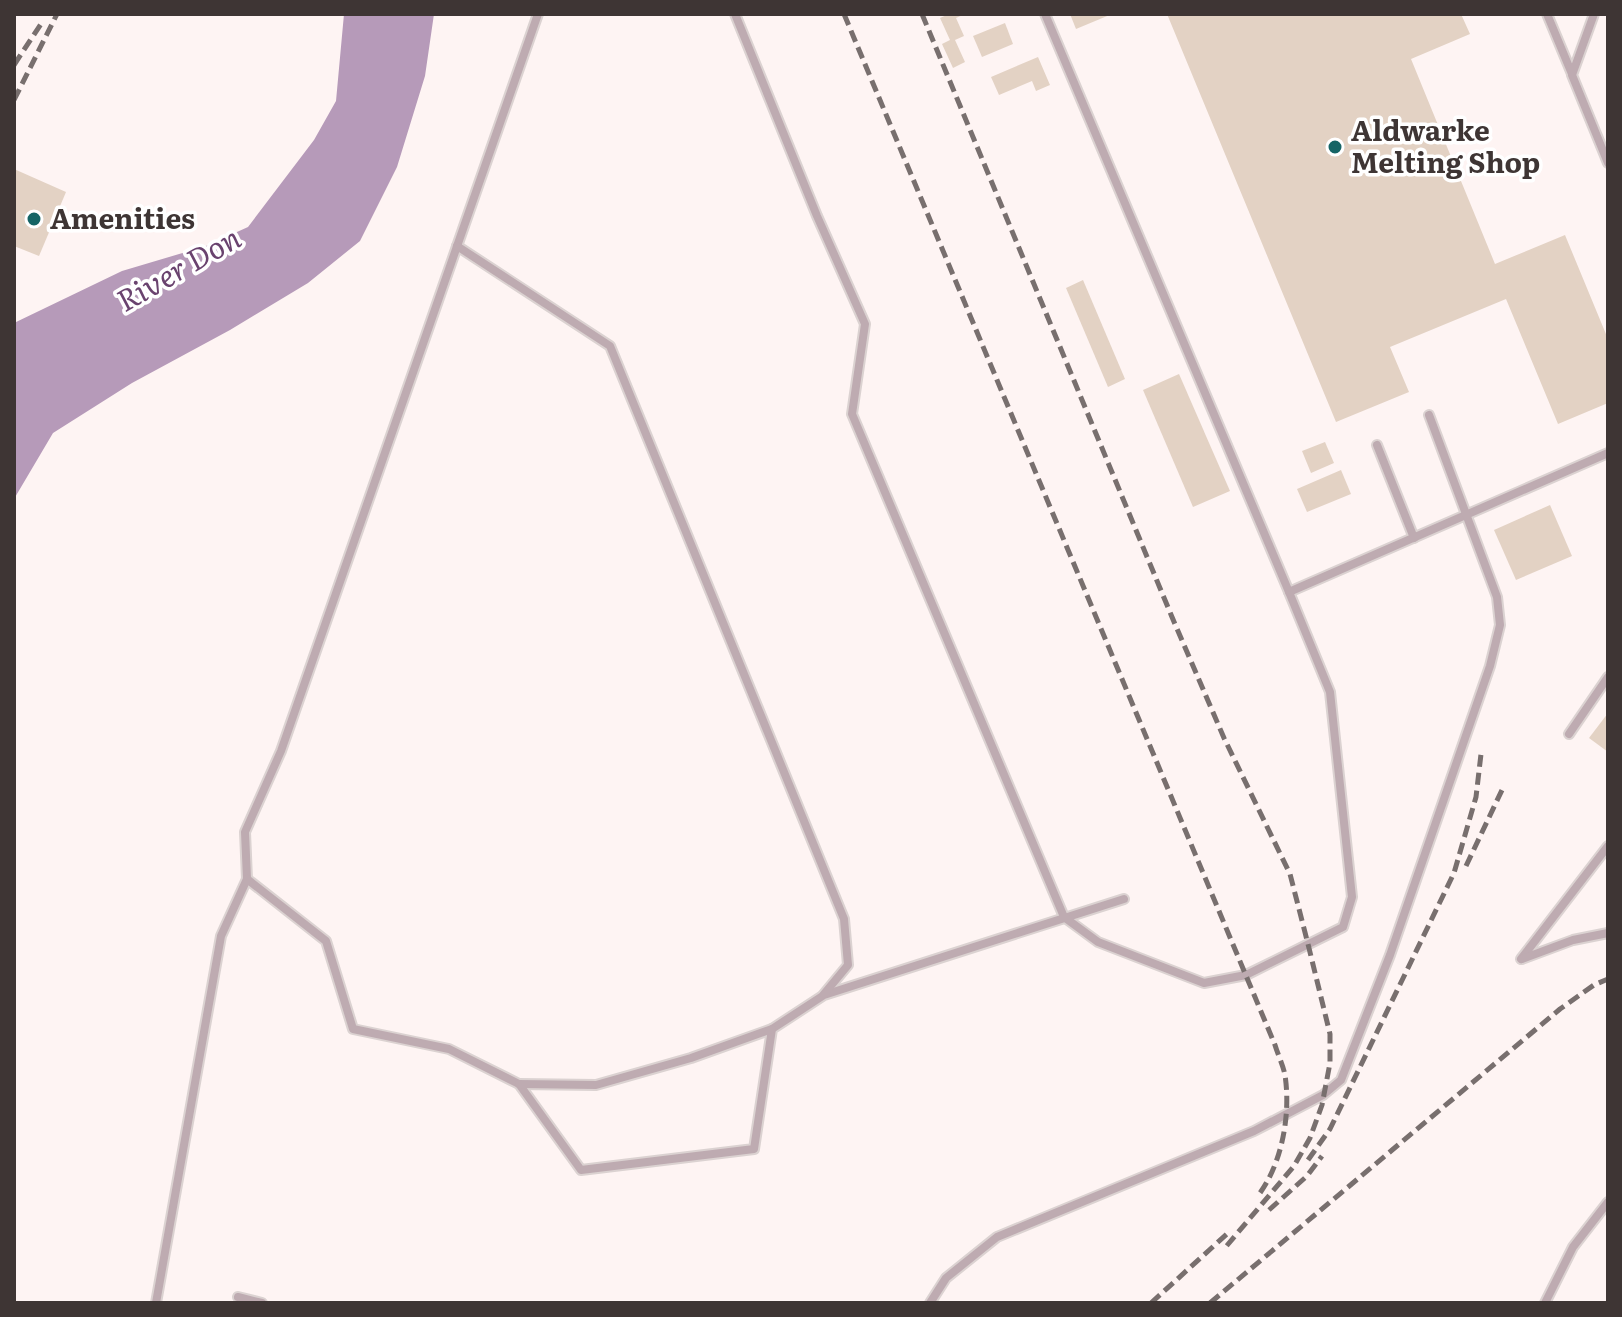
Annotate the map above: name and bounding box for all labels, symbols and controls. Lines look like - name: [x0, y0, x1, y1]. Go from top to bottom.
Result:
- place label: Aldwarke Melting Shop: [1351, 108, 1540, 182]
- marker: Aldwarke Melting Shop: [1326, 138, 1344, 156]
- place label: Amenities: [50, 196, 195, 238]
- marker: Amenities: [25, 210, 43, 228]
- water label: River Don: [107, 214, 248, 321]

